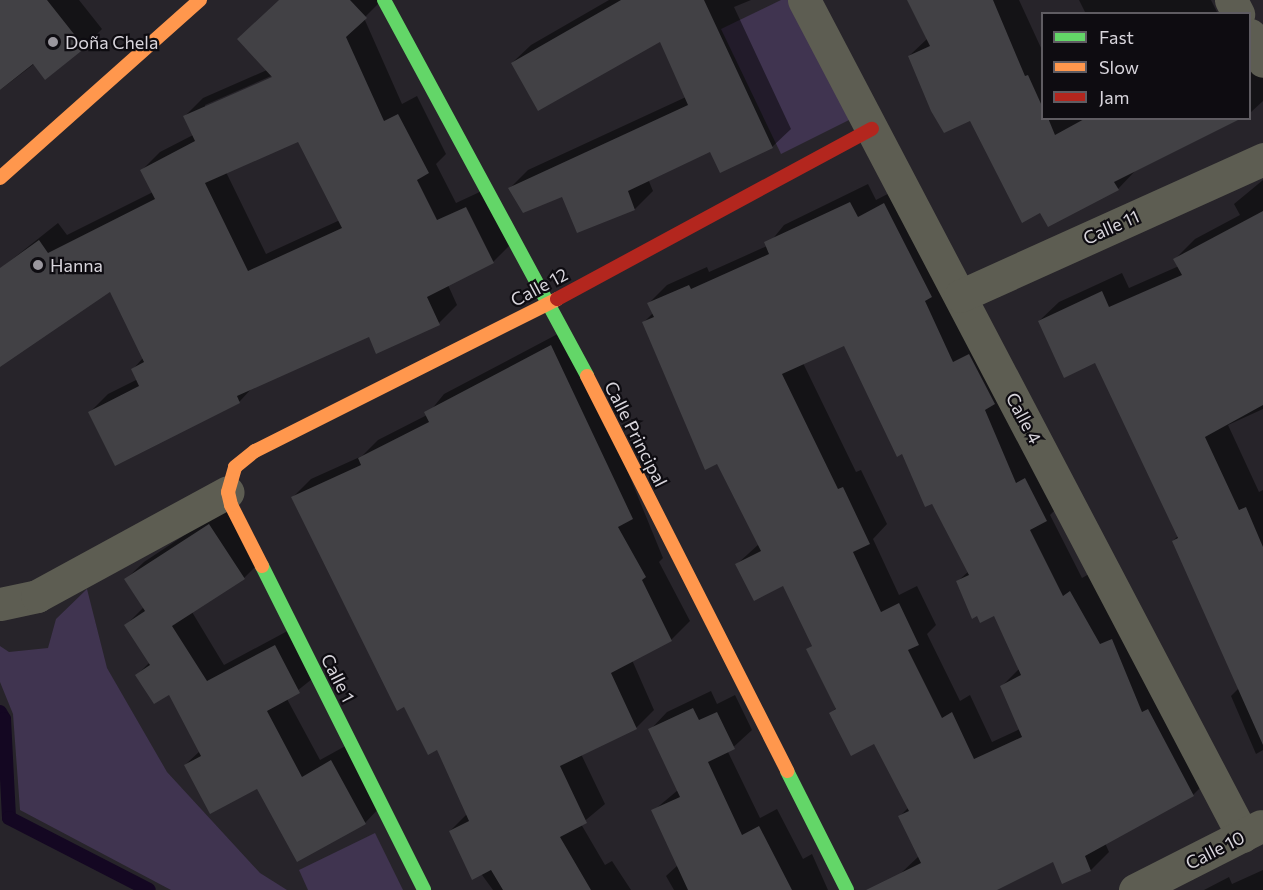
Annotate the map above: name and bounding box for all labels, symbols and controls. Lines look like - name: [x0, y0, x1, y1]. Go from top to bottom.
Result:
- legend: [1041, 12, 1251, 120]
- text: Fast: [1099, 26, 1134, 48]
- place label: Doña Chela: [65, 31, 158, 53]
- marker: Doña Chela: [46, 35, 60, 49]
- text: Slow: [1099, 56, 1139, 78]
- text: Jam: [1099, 86, 1129, 108]
- street label: Calle 11: [1080, 205, 1142, 249]
- place label: Hanna: [50, 254, 103, 276]
- marker: Hanna: [31, 258, 45, 272]
- street label: Calle 12: [507, 263, 571, 311]
- street label: Calle Principal: [600, 378, 672, 490]
- street label: Calle 4: [1002, 389, 1046, 447]
- street label: Calle 1: [317, 650, 359, 706]
- street label: Calle 10: [1182, 826, 1248, 874]

